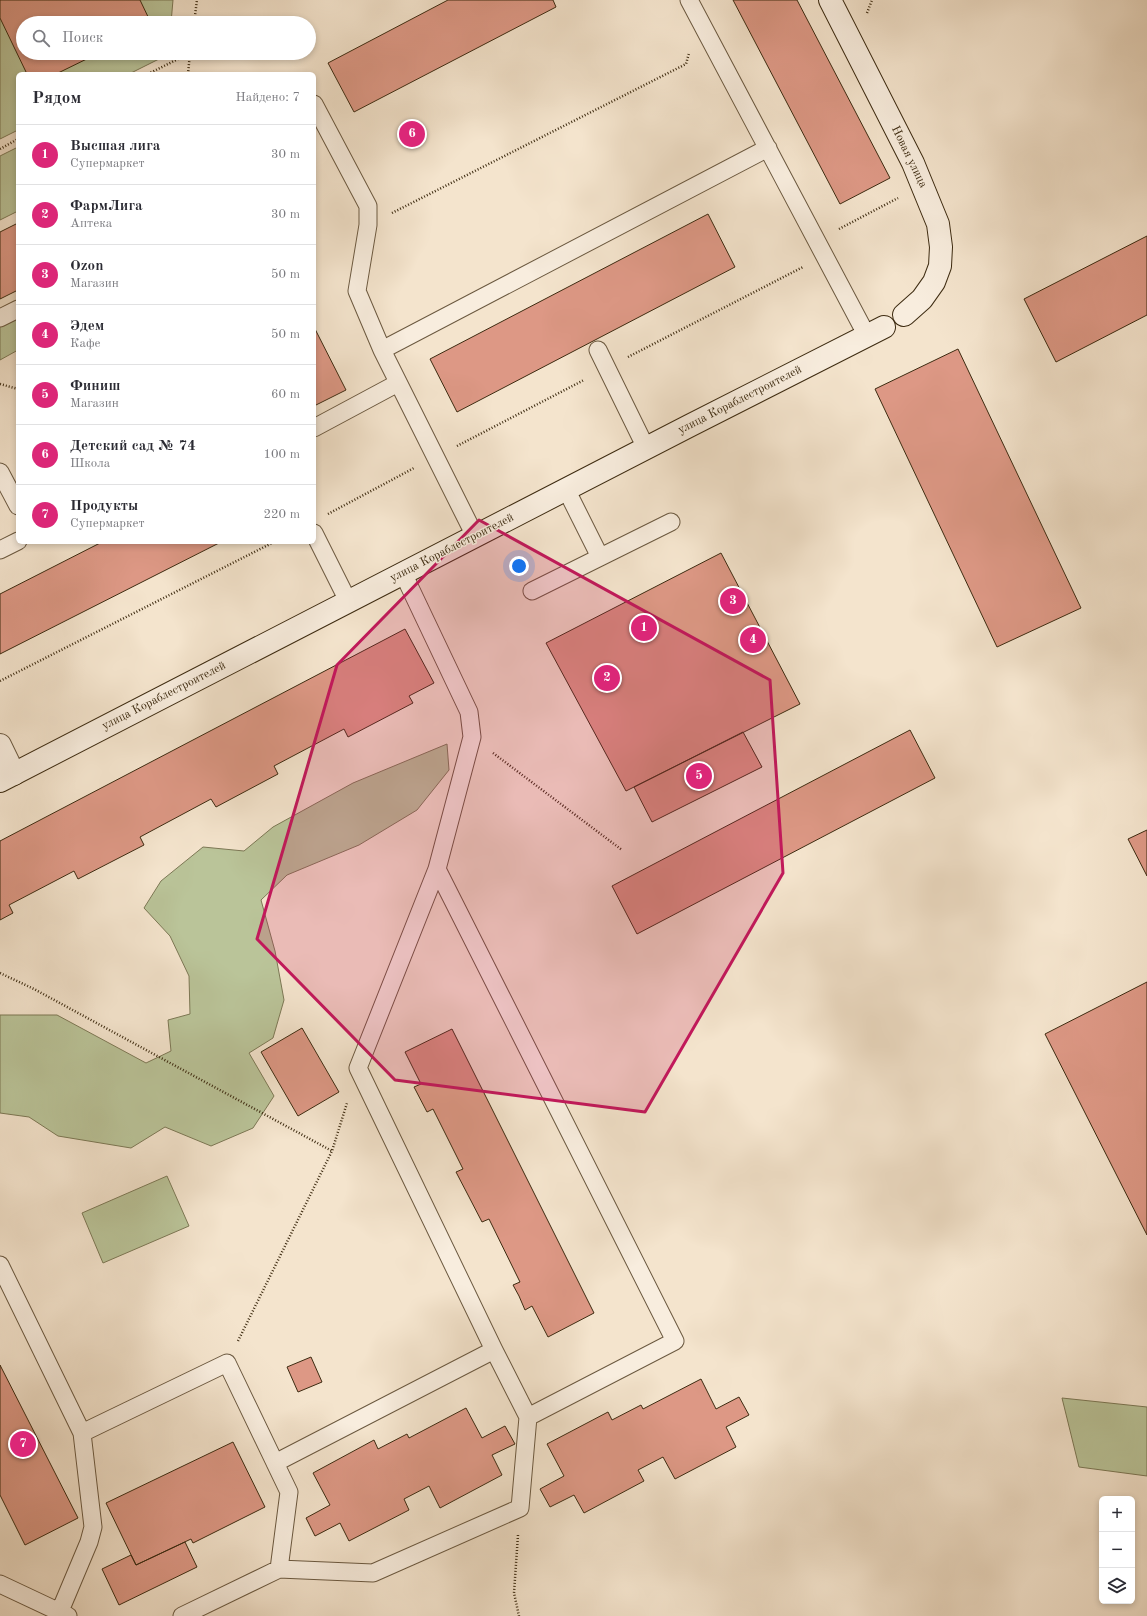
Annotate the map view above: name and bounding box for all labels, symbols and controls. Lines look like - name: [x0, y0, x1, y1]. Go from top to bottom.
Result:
- search box: [16, 16, 316, 60]
- icon: search: [30, 27, 52, 49]
- text: Поиск: [62, 31, 103, 46]
- text: Рядом: [32, 90, 81, 107]
- text: Найдено: 7: [236, 91, 300, 104]
- pin: 6: [399, 119, 425, 149]
- street label: Новая улица: [889, 124, 929, 190]
- text: Высшая лига: [70, 139, 160, 154]
- text: 1: [41, 148, 49, 161]
- text: 30 m: [271, 148, 300, 161]
- text: Супермаркет: [70, 157, 145, 170]
- text: ФармЛига: [70, 199, 143, 214]
- text: 2: [41, 208, 49, 221]
- text: 30 m: [271, 208, 300, 221]
- text: Аптека: [70, 217, 112, 230]
- text: Ozon: [70, 259, 103, 274]
- text: 3: [41, 268, 49, 281]
- text: 50 m: [271, 268, 300, 281]
- text: Магазин: [70, 277, 119, 290]
- text: Эдем: [70, 319, 105, 334]
- text: 4: [41, 328, 49, 341]
- text: 50 m: [271, 328, 300, 341]
- text: Кафе: [70, 337, 101, 350]
- street label: улица Кораблестроителей: [676, 364, 804, 436]
- text: Финиш: [70, 379, 120, 394]
- text: 5: [41, 388, 49, 401]
- text: 60 m: [271, 388, 300, 401]
- text: Магазин: [70, 397, 119, 410]
- text: Детский сад № 74: [70, 439, 196, 454]
- text: 6: [41, 448, 49, 461]
- text: 100 m: [263, 448, 300, 461]
- text: Школа: [70, 457, 110, 470]
- text: Продукты: [70, 499, 138, 514]
- text: 7: [41, 508, 49, 521]
- text: 220 m: [263, 508, 300, 521]
- street label: улица Кораблестроителей: [388, 512, 516, 584]
- text: Супермаркет: [70, 517, 145, 530]
- your location: [509, 556, 529, 576]
- pin: 3: [720, 586, 746, 616]
- pin: 1: [631, 613, 657, 643]
- pin: 4: [740, 625, 766, 655]
- street label: улица Кораблестроителей: [100, 660, 228, 732]
- pin: 2: [594, 663, 620, 693]
- pin: 5: [686, 761, 712, 791]
- pin: 7: [10, 1429, 36, 1459]
- map controls: [1099, 1496, 1135, 1604]
- button: +: [1099, 1496, 1135, 1532]
- button: −: [1099, 1532, 1135, 1568]
- button: layers: [1099, 1568, 1135, 1604]

